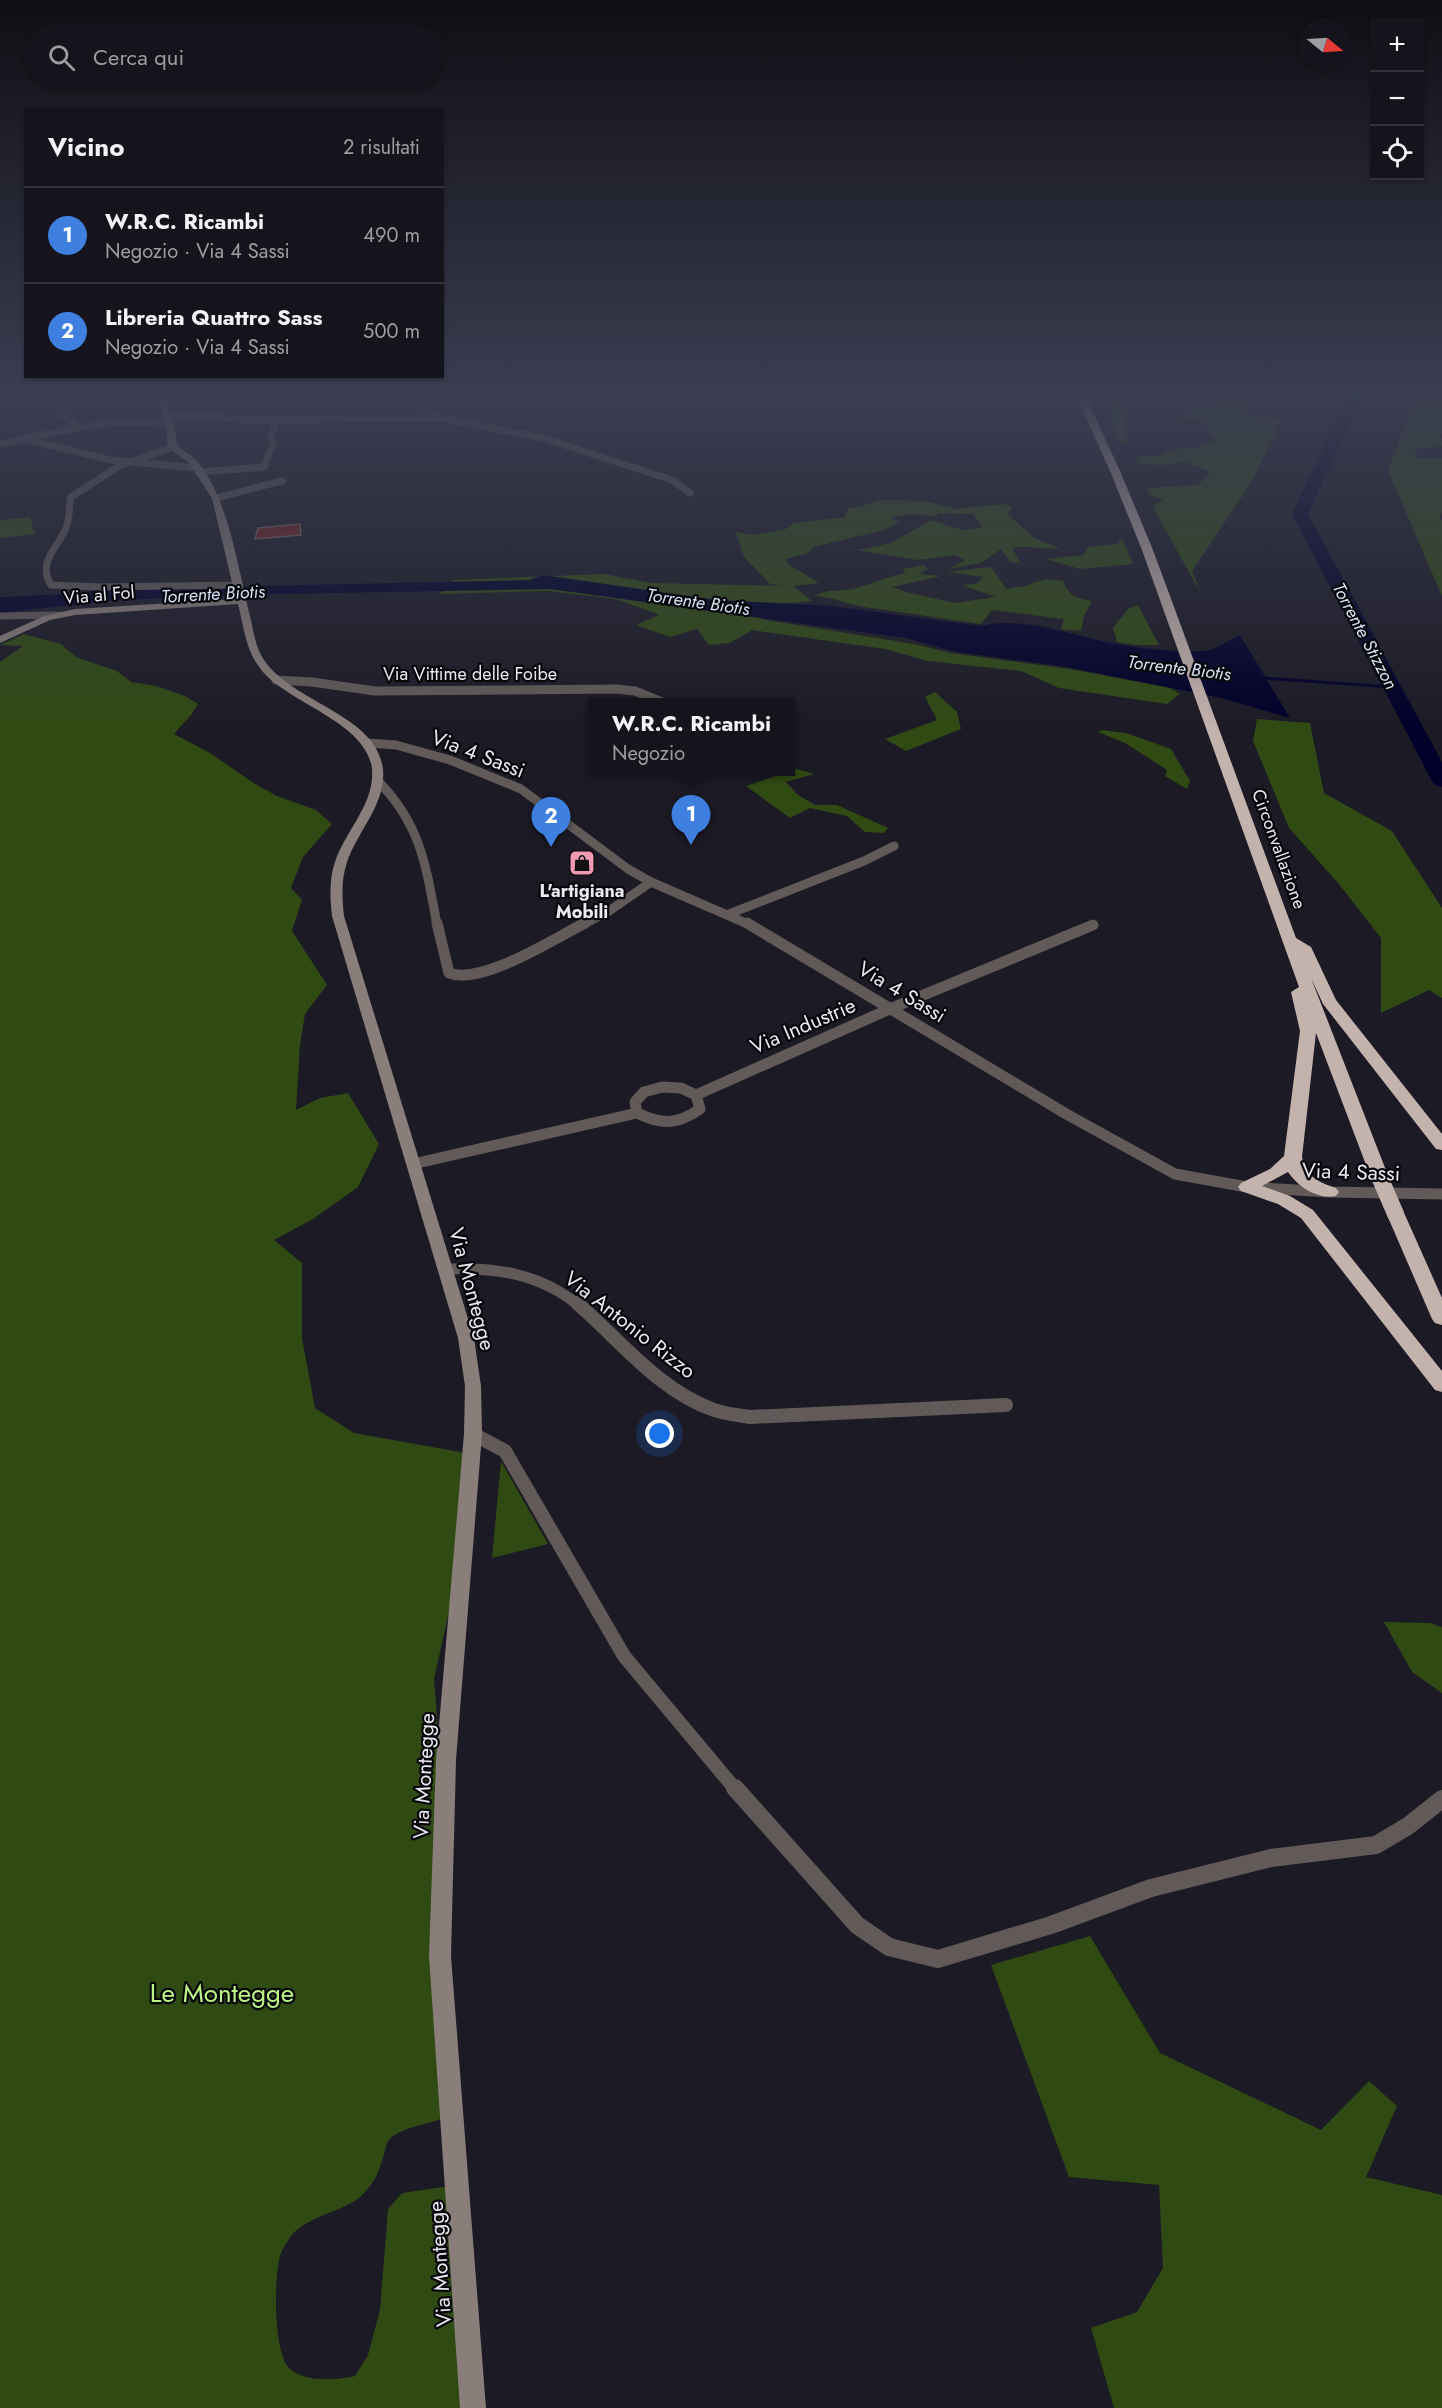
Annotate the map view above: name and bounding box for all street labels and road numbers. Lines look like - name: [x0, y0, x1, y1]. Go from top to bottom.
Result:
- street label: Via al Fol: [62, 579, 136, 611]
- street label: Via Vittime delle Foibe: [383, 661, 557, 687]
- street label: Via 4 Sassi: [427, 722, 529, 786]
- street label: Circonvallazione: [1245, 785, 1313, 913]
- street label: Via 4 Sassi: [852, 954, 952, 1030]
- street label: Via Industrie: [746, 990, 861, 1062]
- street label: Via 4 Sassi: [1301, 1155, 1401, 1189]
- street label: Via Montegge: [441, 1224, 503, 1354]
- street label: Via Antonio Rizzo: [558, 1264, 702, 1386]
- street label: Via Montegge: [406, 1712, 442, 1840]
- street label: Via Montegge: [421, 2200, 459, 2328]

